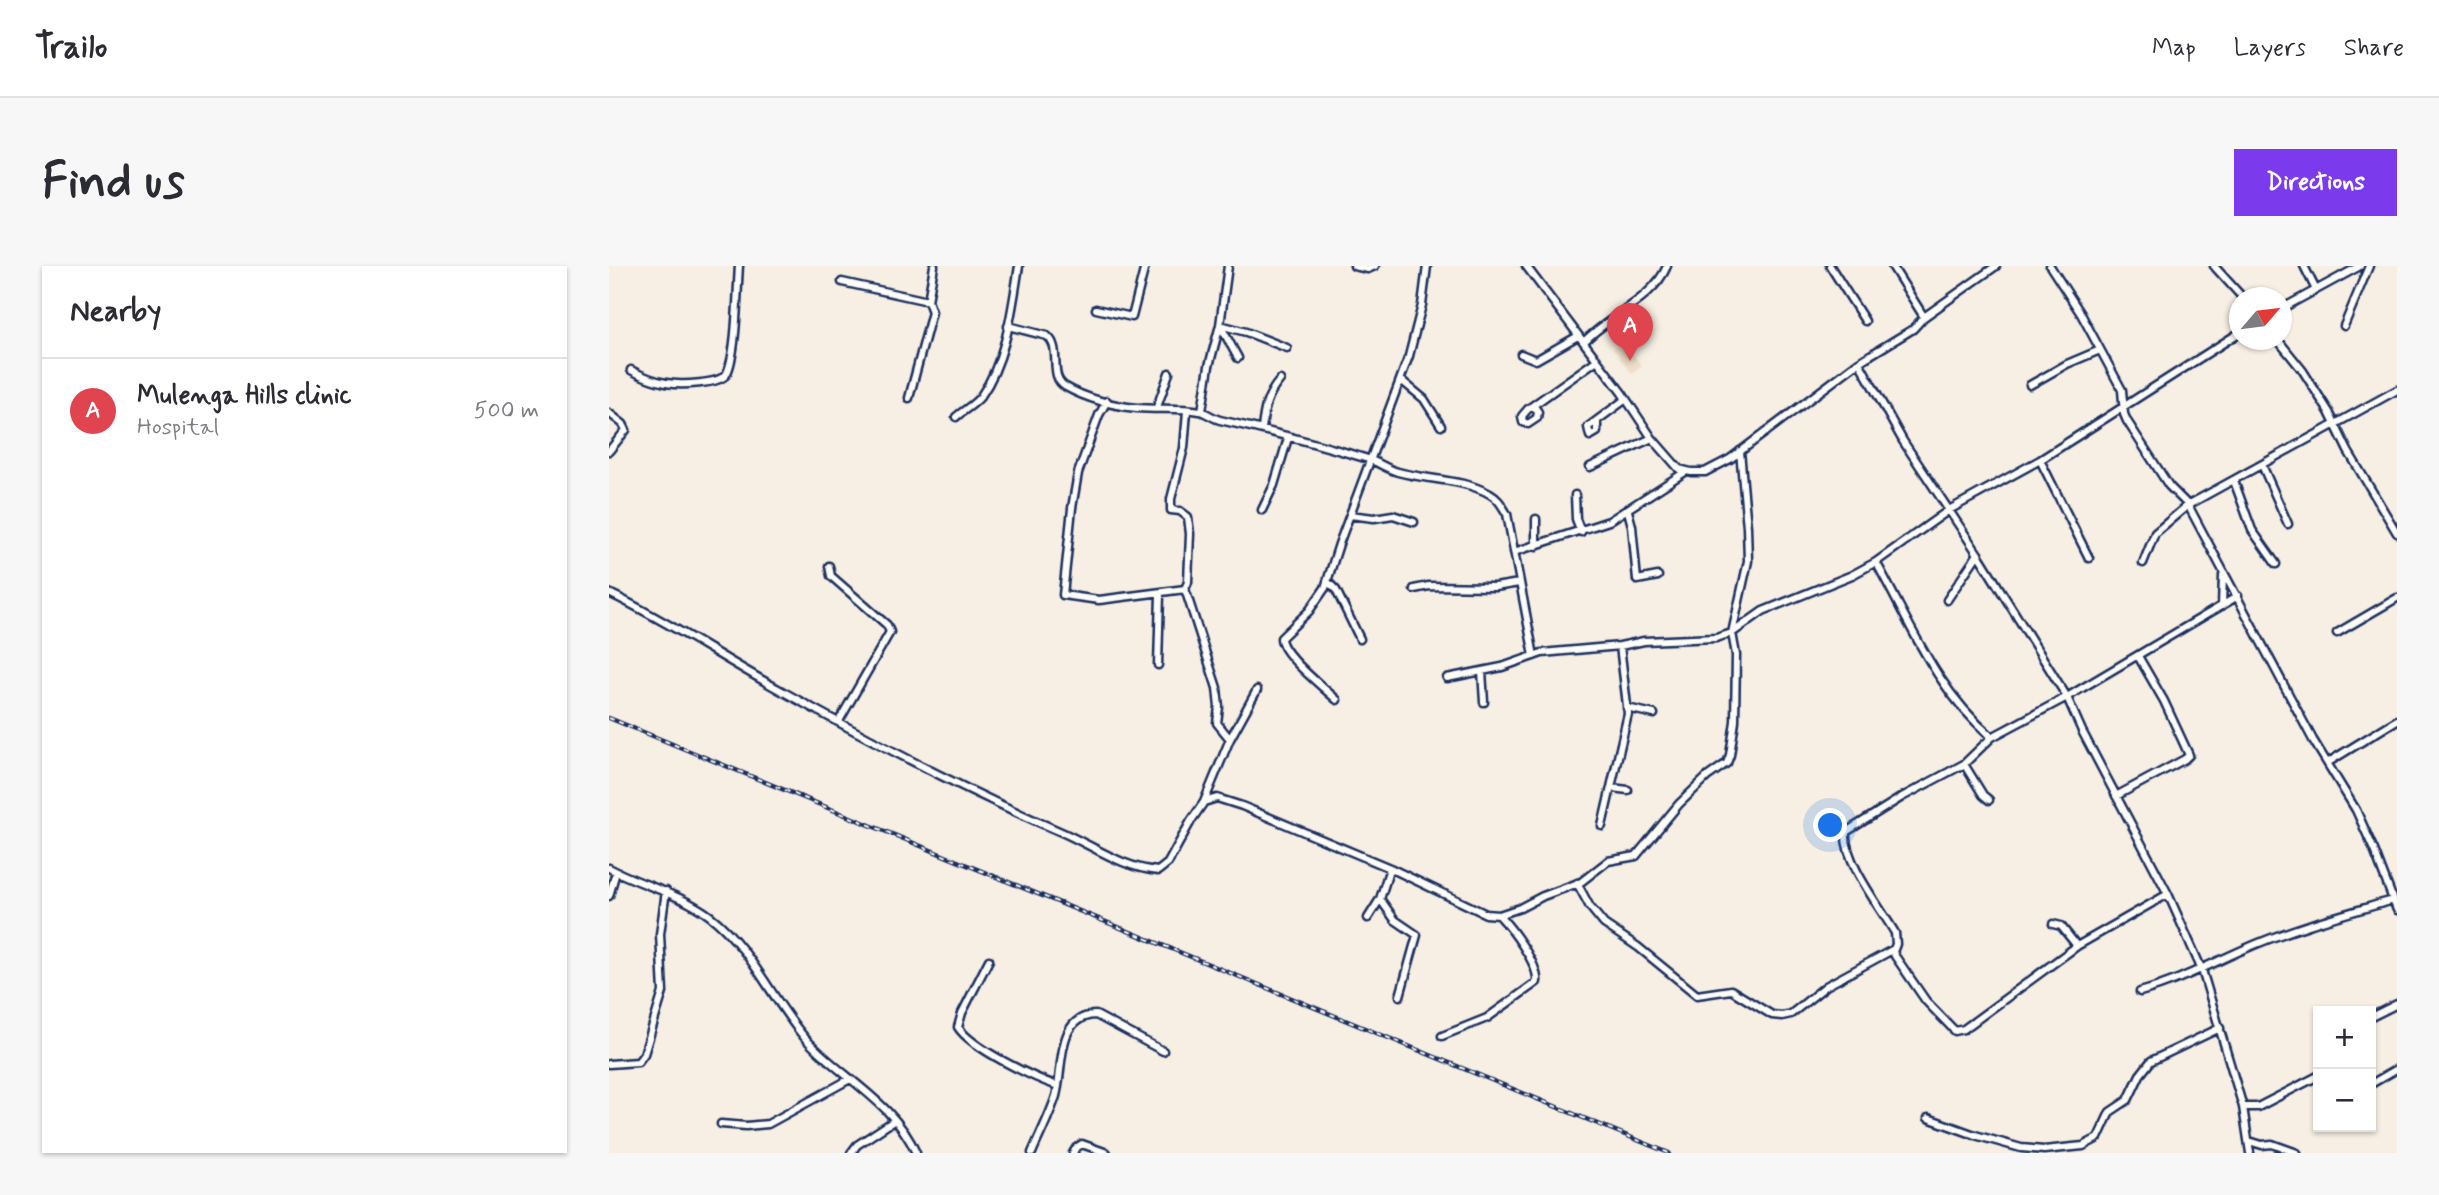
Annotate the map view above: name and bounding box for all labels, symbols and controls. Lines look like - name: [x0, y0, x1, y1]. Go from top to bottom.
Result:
- text: Trailo: [35, 26, 107, 70]
- text: Map: [2152, 33, 2196, 64]
- text: Layers: [2234, 33, 2306, 64]
- text: Share: [2344, 33, 2404, 64]
- button: Directions: [2234, 149, 2397, 216]
- text: Find us: [42, 150, 185, 215]
- north arrow: [2229, 287, 2292, 350]
- text: Nearby: [70, 292, 161, 331]
- pin: A: [1607, 303, 1653, 361]
- text: Mulenga Hills clinic: [137, 379, 352, 413]
- text: A: [85, 396, 101, 426]
- text: 500 m: [474, 396, 539, 426]
- text: Hospital: [137, 413, 219, 443]
- your location: [1813, 808, 1847, 842]
- map controls: [2313, 1006, 2376, 1132]
- button: +: [2313, 1006, 2376, 1069]
- button: −: [2313, 1069, 2376, 1132]

